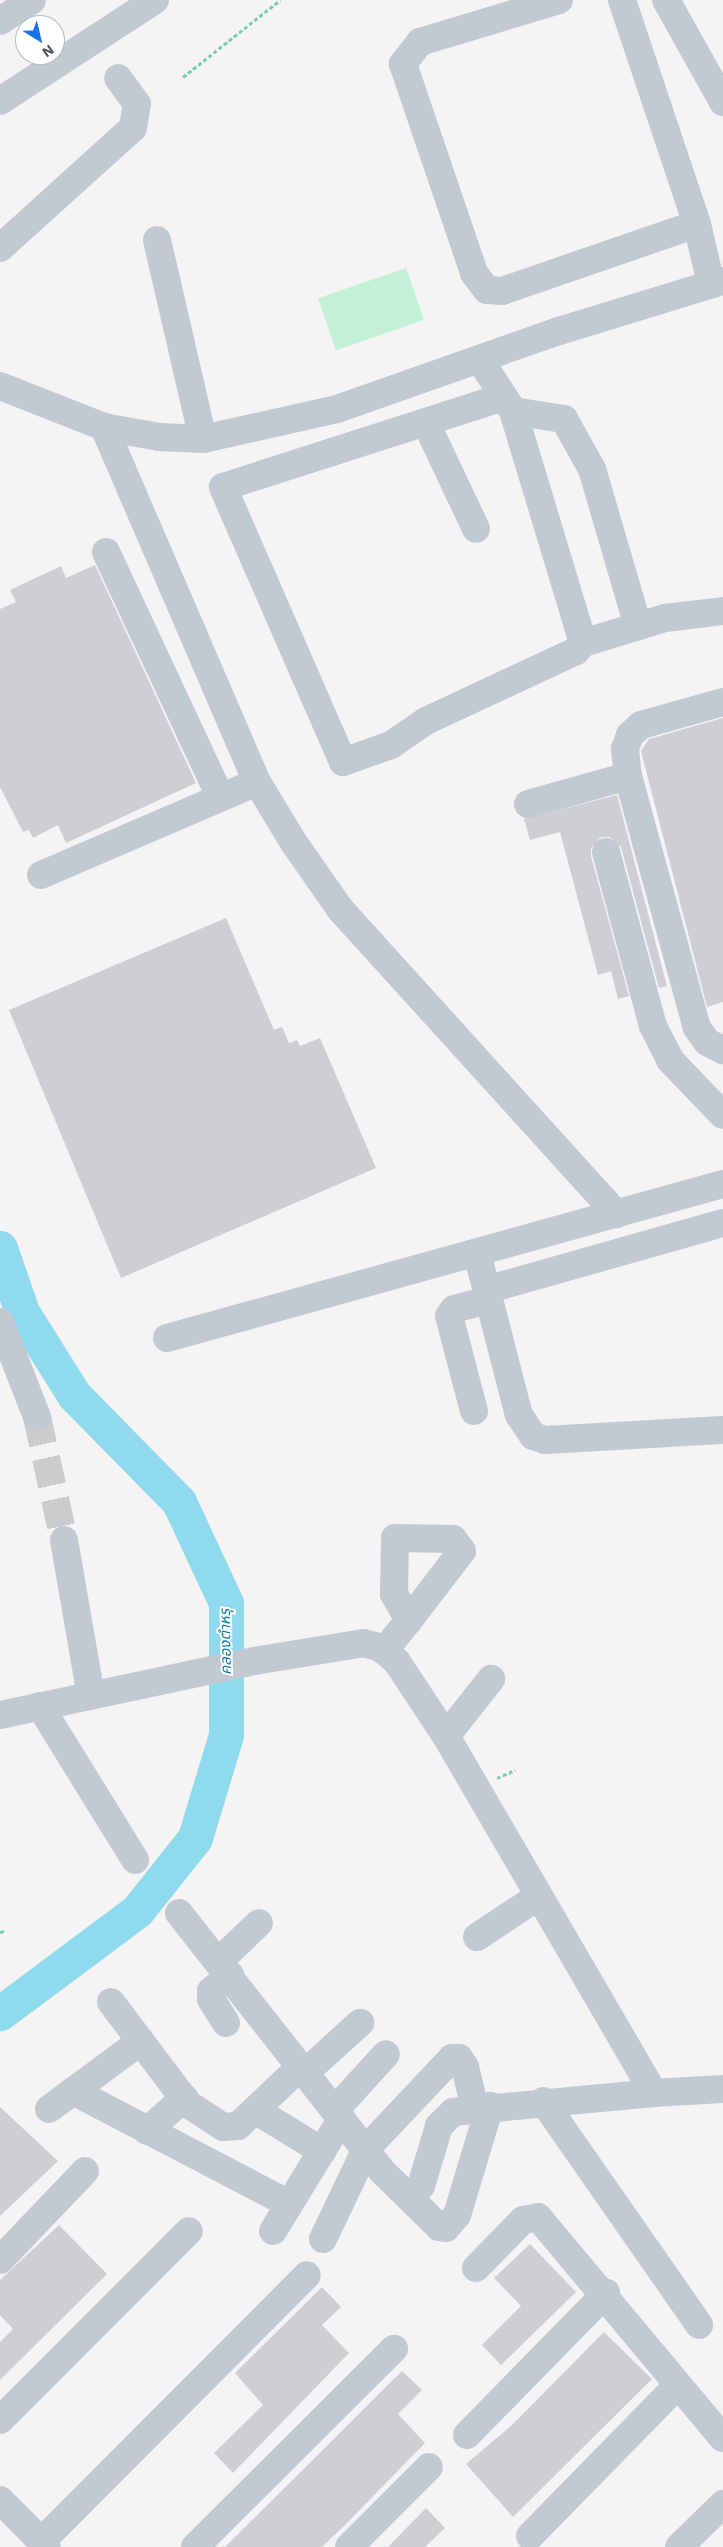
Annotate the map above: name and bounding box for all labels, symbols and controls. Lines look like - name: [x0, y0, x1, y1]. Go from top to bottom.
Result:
- north arrow: [15, 15, 65, 65]
- text: N: [39, 42, 57, 61]
- water label: คลองตำหรุ: [216, 1609, 236, 1675]

